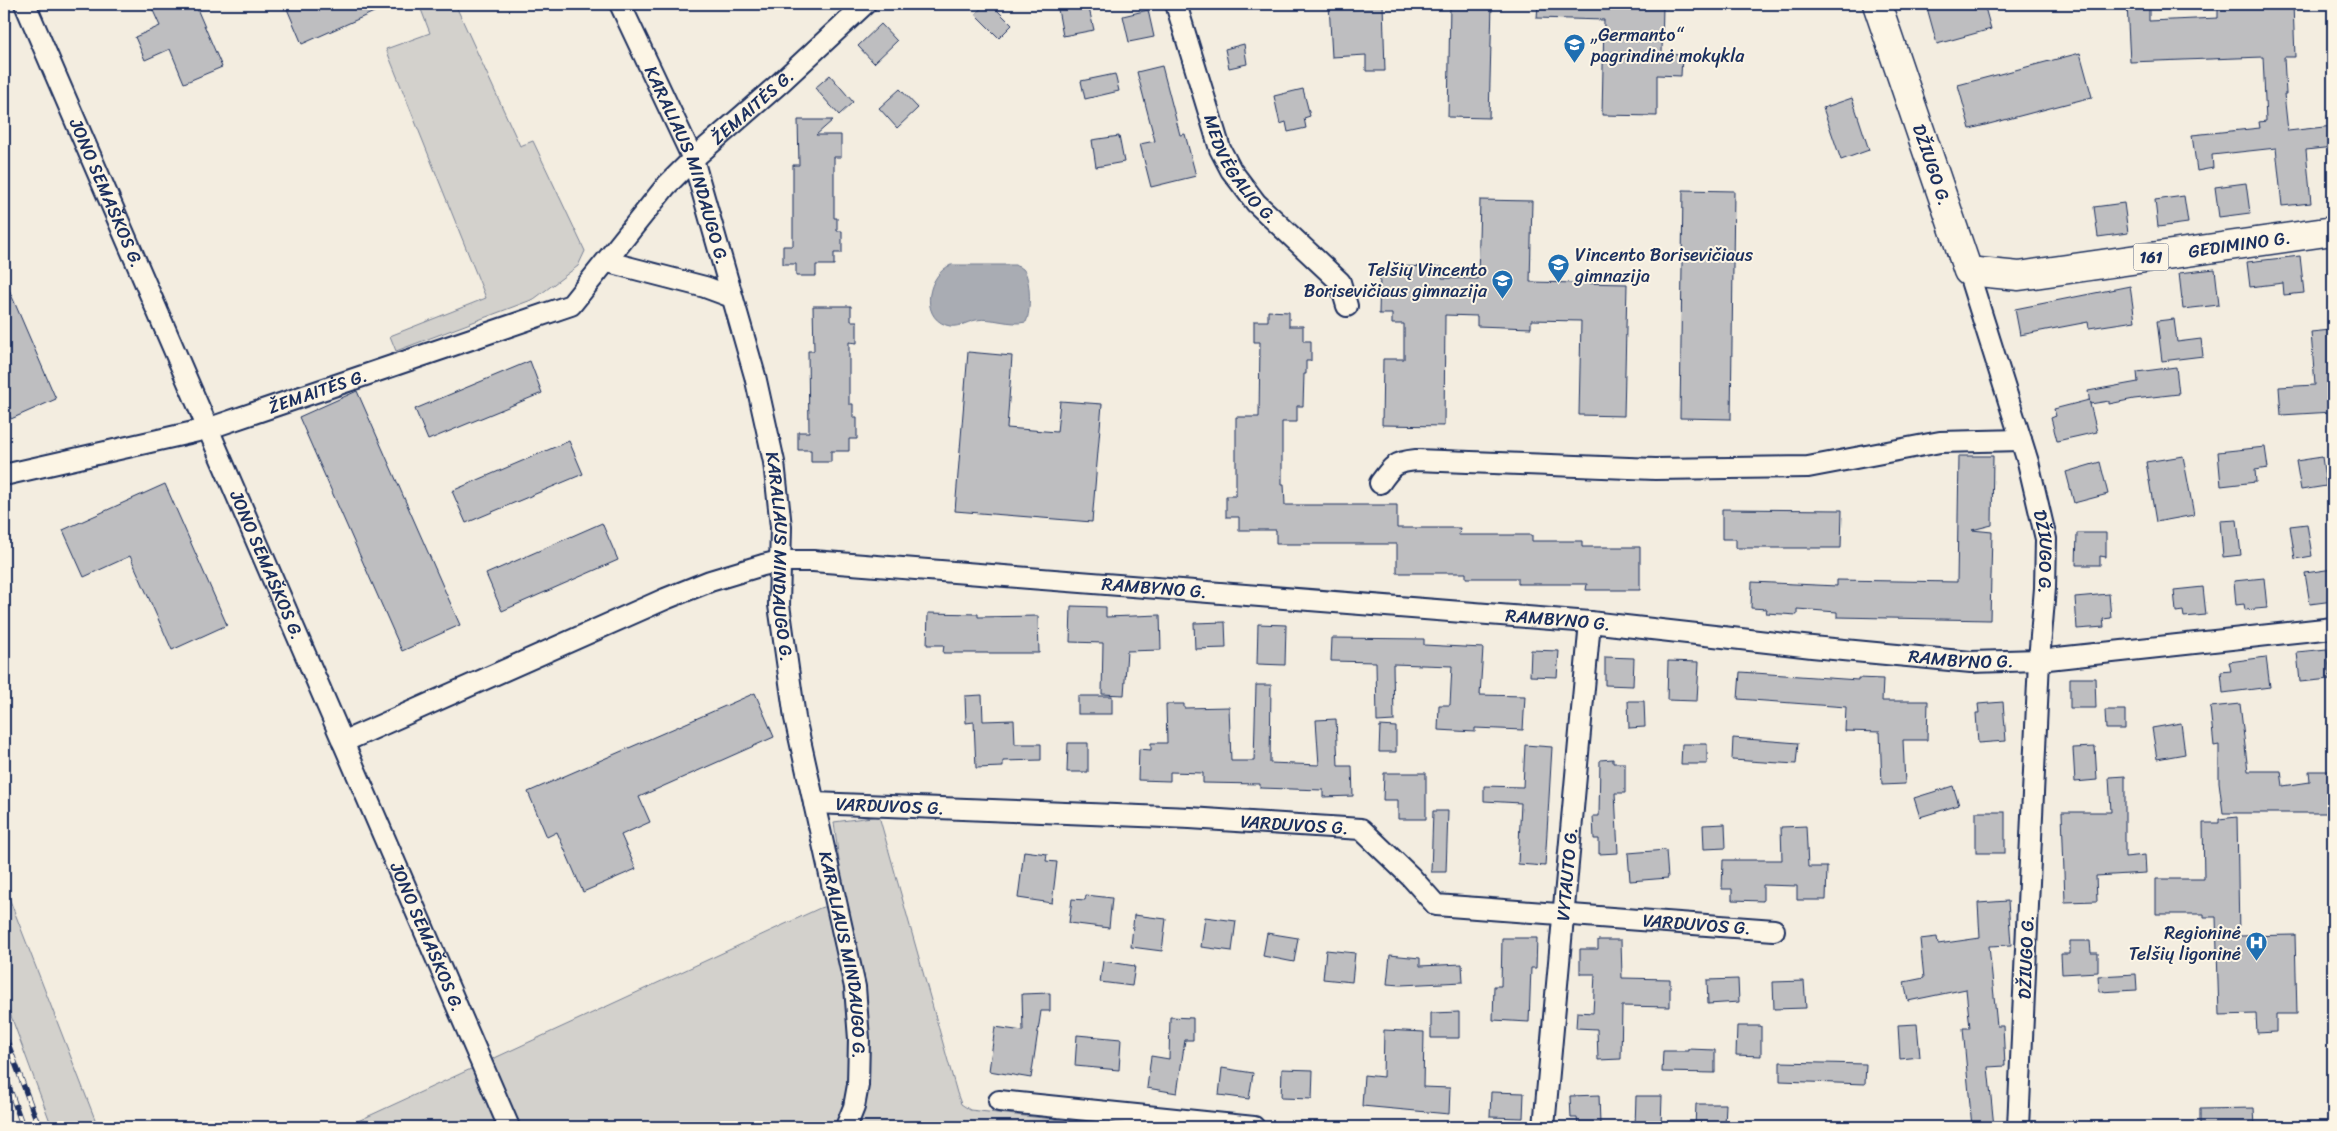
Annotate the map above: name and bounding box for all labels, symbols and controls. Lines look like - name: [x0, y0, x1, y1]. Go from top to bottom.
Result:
- place label: „Germanto“ pagrindinė mokykla: [1590, 19, 1745, 72]
- school or university icon: „Germanto“ pagrindinė mokykla: [1563, 33, 1587, 64]
- street label: KARALIAUS MINDAUGO G.: [635, 60, 738, 268]
- street label: ŽEMAITĖS G.: [703, 61, 802, 153]
- street label: MEDVĖGALIO G.: [1194, 110, 1285, 232]
- street label: JONO SEMAŠKOS G.: [60, 112, 153, 273]
- street label: DŽIUGO G.: [1903, 120, 1961, 210]
- street label: GEDIMINO G.: [2186, 221, 2293, 268]
- place label: Vincento Borisevičiaus gimnazija: [1573, 239, 1754, 292]
- road number: 161: [2134, 243, 2168, 270]
- school or university icon: Vincento Borisevičiaus gimnazija: [1547, 253, 1571, 284]
- place label: Telšių Vincento Borisevičiaus gimnazija: [1304, 254, 1488, 307]
- school or university icon: Telšių Vincento Borisevičiaus gimnazija: [1491, 268, 1515, 299]
- street label: ŽEMAITĖS G.: [264, 360, 372, 423]
- street label: KARALIAUS MINDAUGO G.: [756, 448, 803, 664]
- street label: JONO SEMAŠKOS G.: [220, 484, 313, 645]
- street label: DŽIUGO G.: [2024, 507, 2062, 595]
- street label: RAMBYNO G.: [1101, 568, 1208, 608]
- street label: RAMBYNO G.: [1504, 599, 1612, 640]
- street label: RAMBYNO G.: [1907, 640, 2014, 678]
- street label: VARDUVOS G.: [835, 788, 945, 824]
- street label: VARDUVOS G.: [1239, 805, 1350, 844]
- street label: VYTAUTO G.: [1547, 826, 1587, 922]
- street label: KARALIAUS MINDAUGO G.: [809, 848, 875, 1059]
- street label: JONO SEMAŠKOS G.: [380, 856, 474, 1017]
- street label: VARDUVOS G.: [1642, 904, 1752, 944]
- street label: DŽIUGO G.: [2009, 914, 2043, 1000]
- place label: Regioninė Telšių ligoninė: [2129, 917, 2241, 970]
- hospital icon: Regioninė Telšių ligoninė: [2245, 931, 2269, 962]

